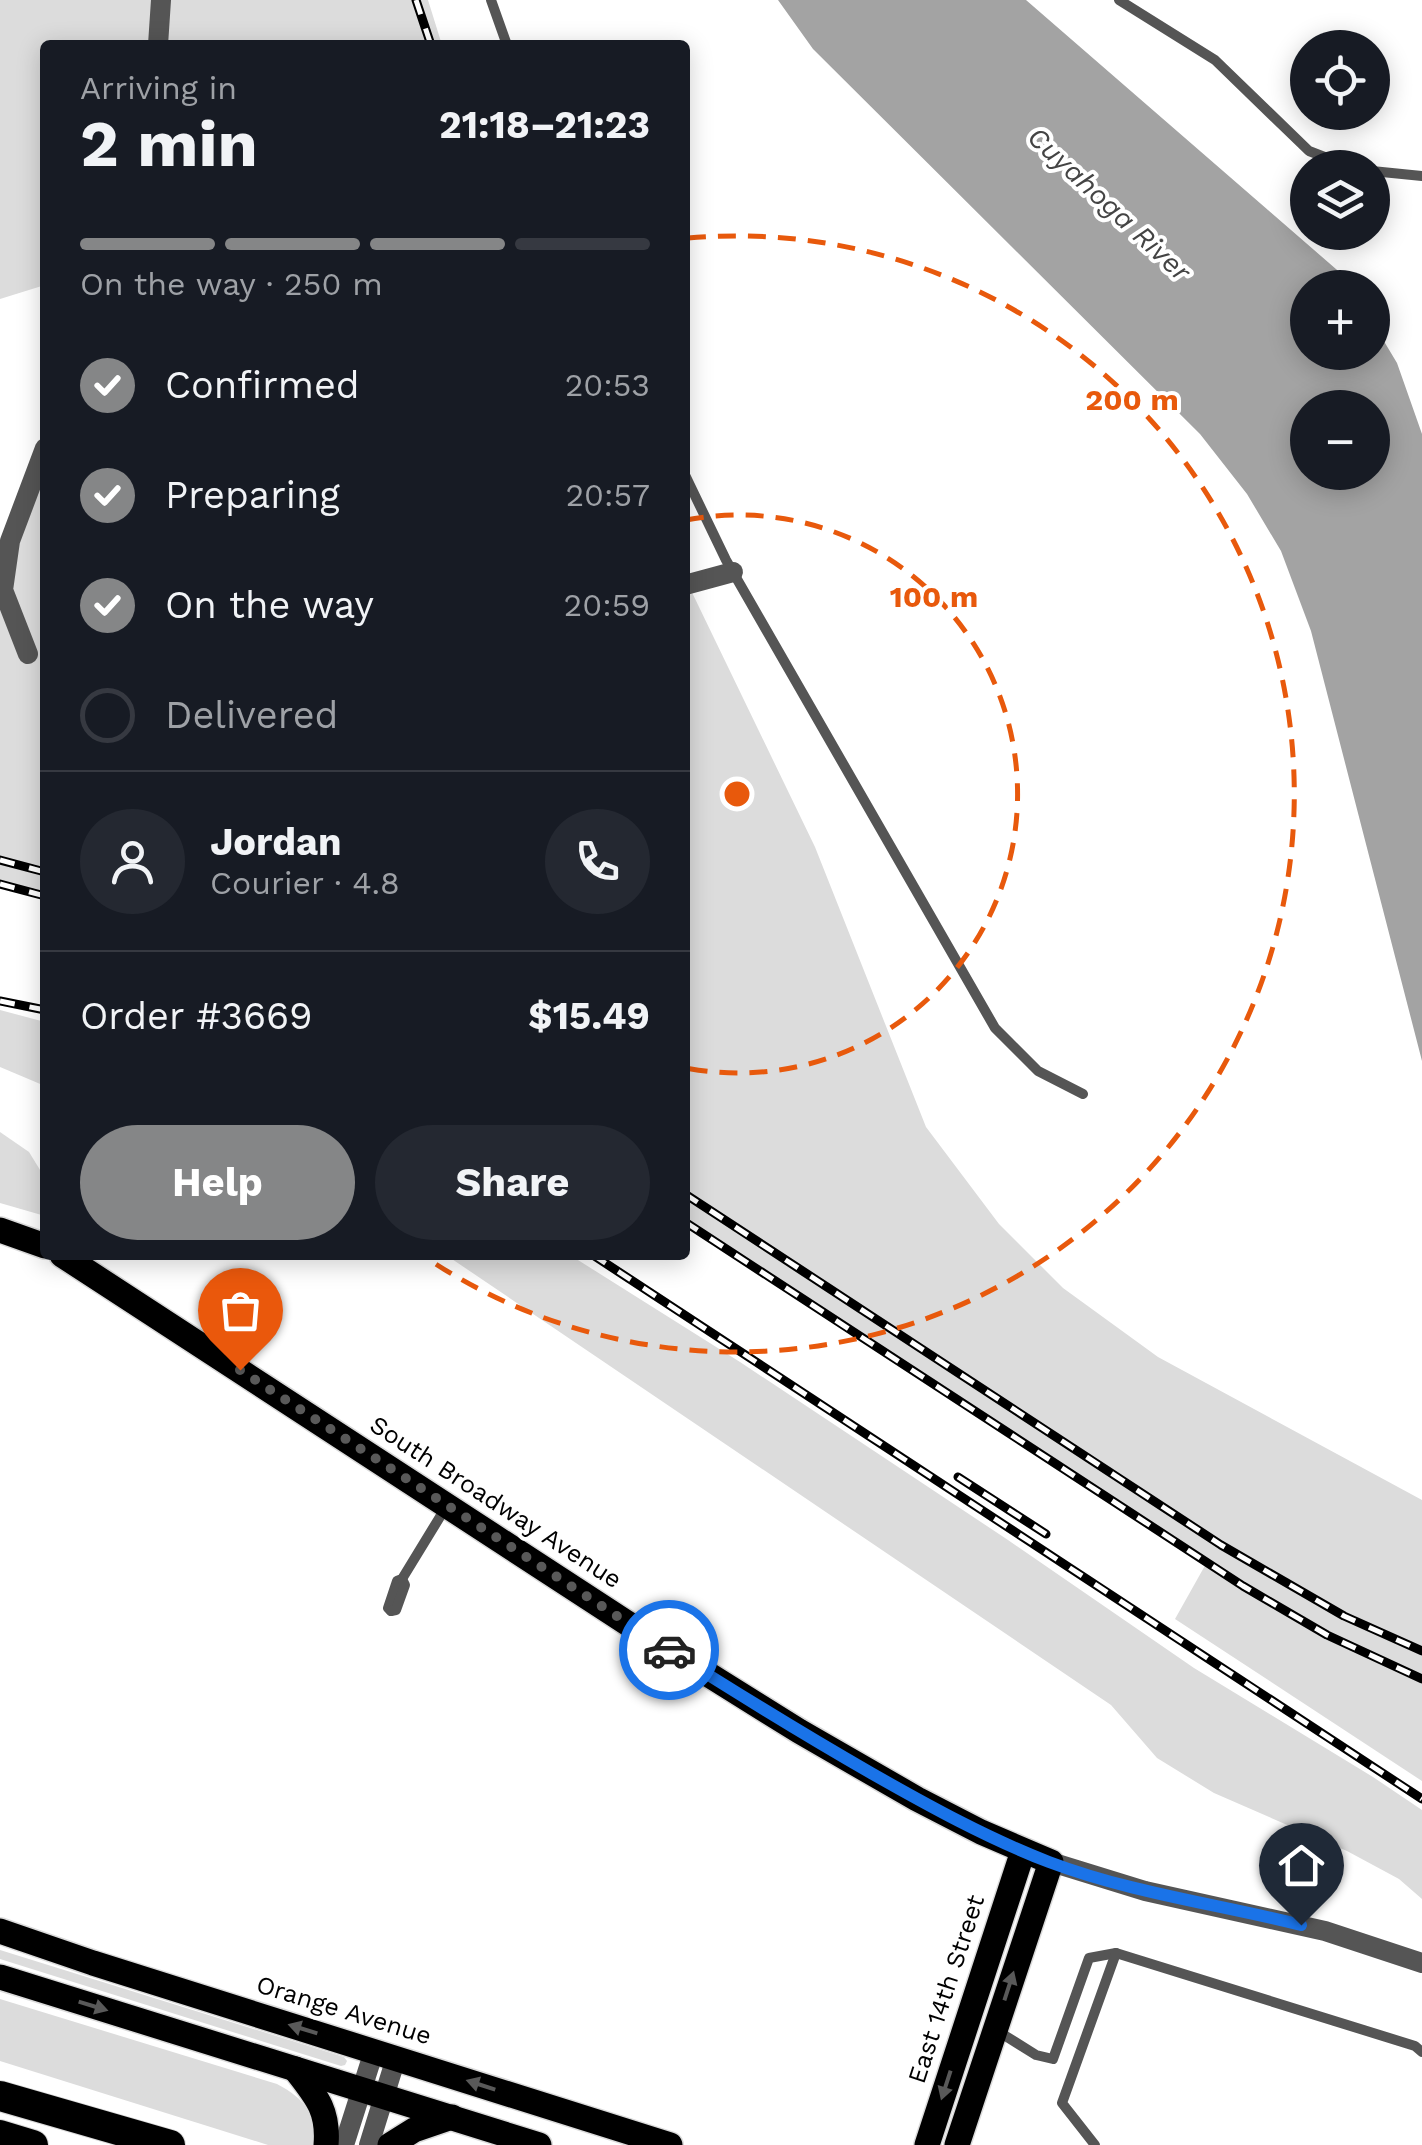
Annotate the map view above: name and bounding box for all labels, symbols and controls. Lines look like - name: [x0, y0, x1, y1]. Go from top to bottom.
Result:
- map controls: [1290, 30, 1390, 490]
- button: locate: [1290, 30, 1390, 130]
- text: Arriving in: [80, 69, 237, 107]
- text: 21:18–21:23: [439, 103, 650, 147]
- text: 2 min: [80, 106, 258, 182]
- water label: Cuyahoga River: [1021, 120, 1198, 289]
- button: layers: [1290, 150, 1390, 250]
- text: On the way · 250 m: [80, 265, 383, 303]
- button: +: [1290, 270, 1390, 370]
- icon: check: [80, 358, 135, 413]
- text: Confirmed: [165, 363, 360, 407]
- text: 20:53: [565, 366, 650, 404]
- text: 200 m: [1085, 382, 1179, 417]
- button: −: [1290, 390, 1390, 490]
- icon: check: [80, 468, 135, 523]
- text: Preparing: [165, 473, 340, 517]
- text: 20:57: [565, 476, 650, 514]
- icon: check: [80, 578, 135, 633]
- text: 100 m: [890, 579, 978, 614]
- text: On the way: [165, 583, 374, 627]
- text: 20:59: [564, 586, 650, 624]
- text: Delivered: [165, 693, 338, 737]
- centre of rings: [719, 776, 755, 812]
- button: person: [80, 809, 185, 914]
- button: phone: [545, 809, 650, 914]
- text: Jordan: [210, 820, 342, 864]
- text: Courier · 4.8: [210, 864, 400, 902]
- text: Order #3669: [80, 994, 313, 1038]
- text: $15.49: [528, 994, 650, 1038]
- button: Help: [80, 1125, 355, 1240]
- button: Share: [375, 1125, 650, 1240]
- pin: [198, 1268, 283, 1371]
- icon: bag: [213, 1283, 268, 1338]
- street label: South Broadway Avenue: [365, 1410, 627, 1594]
- courier: [619, 1600, 719, 1700]
- icon: car: [642, 1623, 697, 1678]
- pin: [1259, 1823, 1344, 1926]
- icon: home: [1274, 1838, 1329, 1893]
- street label: East 14th Street: [902, 1891, 990, 2087]
- street label: Orange Avenue: [253, 1970, 435, 2050]
- one-way arrow: [1003, 1970, 1018, 2000]
- one-way arrow: [78, 1999, 108, 2014]
- one-way arrow: [287, 2021, 318, 2036]
- one-way arrow: [938, 2071, 953, 2101]
- one-way arrow: [466, 2076, 496, 2091]

